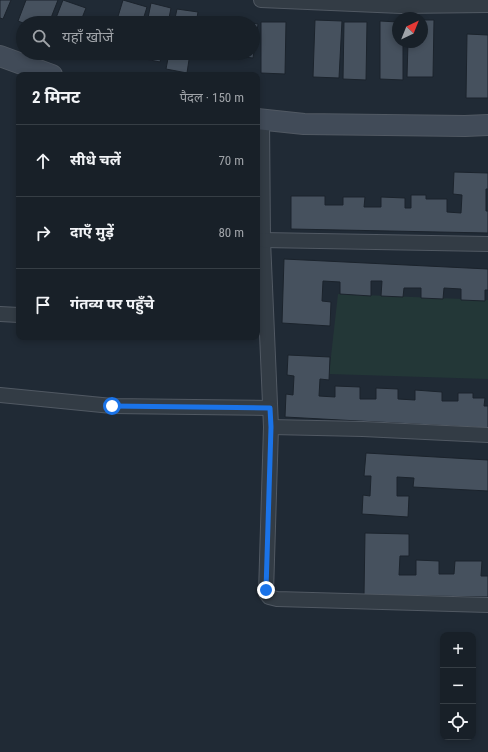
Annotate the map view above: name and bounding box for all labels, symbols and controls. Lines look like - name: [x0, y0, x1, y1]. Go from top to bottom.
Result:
- north arrow: [392, 12, 428, 48]
- search box: [16, 16, 260, 60]
- icon: search: [30, 27, 52, 49]
- text: यहाँ खोजें: [62, 28, 113, 46]
- text: 2 मिनट: [32, 87, 80, 107]
- text: पैदल · 150 m: [180, 90, 244, 105]
- icon: ahead: [32, 150, 54, 172]
- text: सीधे चलें: [70, 151, 121, 169]
- text: 70 m: [218, 153, 244, 168]
- icon: right: [32, 222, 54, 244]
- text: दाएँ मुड़ें: [70, 223, 114, 241]
- text: 80 m: [218, 225, 244, 240]
- icon: arrive: [32, 294, 54, 316]
- text: गंतव्य पर पहुँचे: [70, 295, 154, 313]
- route start: [103, 397, 121, 415]
- route end: [257, 581, 275, 599]
- map controls: [440, 632, 476, 740]
- button: +: [440, 632, 476, 668]
- button: −: [440, 668, 476, 704]
- button: locate: [440, 704, 476, 740]

